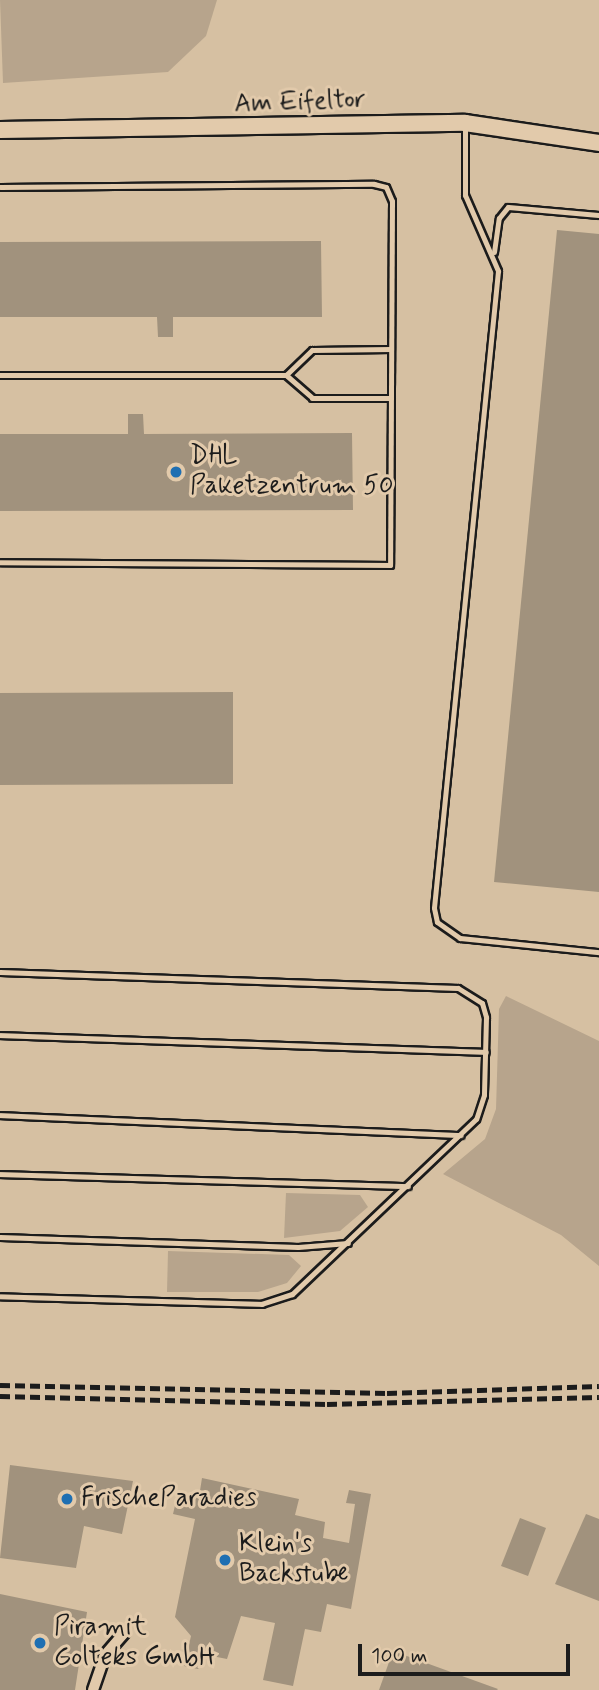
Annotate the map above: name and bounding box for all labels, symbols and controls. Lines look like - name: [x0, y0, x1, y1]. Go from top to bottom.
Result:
- street label: Am Eifeltor: [235, 85, 365, 121]
- place label: DHL Paketzentrum 50: [190, 441, 394, 503]
- marker: DHL Paketzentrum 50: [168, 464, 184, 480]
- place label: FrischeParadies: [81, 1483, 256, 1515]
- marker: FrischeParadies: [59, 1491, 75, 1507]
- place label: Klein's Backstube: [239, 1529, 348, 1590]
- marker: Klein's Backstube: [217, 1552, 233, 1568]
- place label: Piramit Golteks GmbH: [54, 1612, 217, 1674]
- scale bar: [361, 1630, 573, 1674]
- marker: Piramit Golteks GmbH: [32, 1635, 48, 1651]
- text: 100 m: [371, 1642, 427, 1670]

